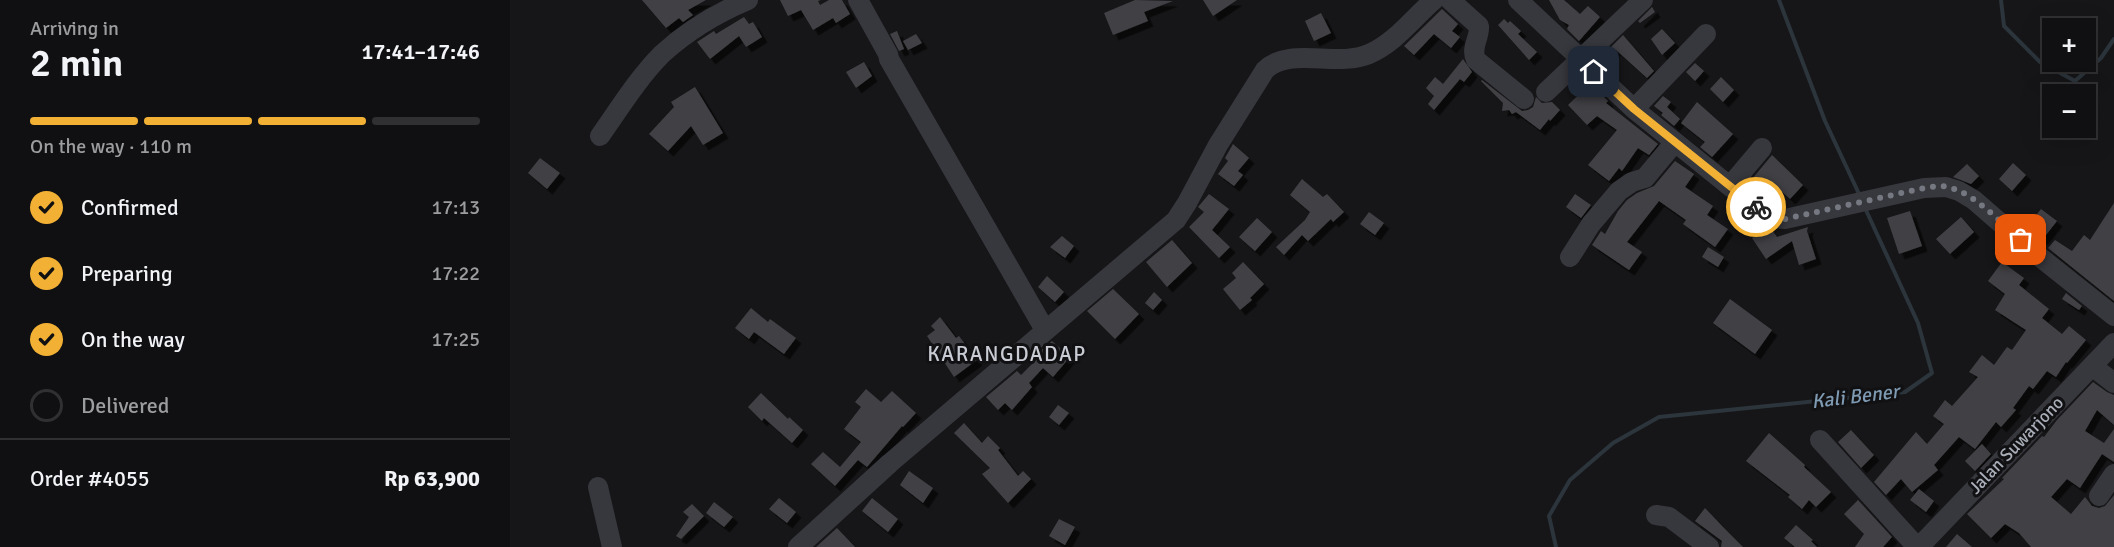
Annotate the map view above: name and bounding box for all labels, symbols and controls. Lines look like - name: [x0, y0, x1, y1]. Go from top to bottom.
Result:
- text: Arriving in: [30, 16, 119, 41]
- map controls: [2042, 18, 2096, 138]
- button: +: [2042, 18, 2096, 72]
- text: 17:41–17:46: [362, 38, 480, 65]
- text: 2 min: [30, 39, 123, 87]
- pin: [1568, 46, 1619, 97]
- icon: home: [1577, 55, 1610, 88]
- button: −: [2042, 84, 2096, 138]
- text: On the way · 110 m: [30, 134, 192, 159]
- courier: [1726, 177, 1786, 237]
- icon: check: [30, 191, 63, 224]
- icon: bike: [1740, 191, 1773, 224]
- text: Confirmed: [81, 194, 179, 221]
- text: 17:13: [431, 195, 480, 220]
- pin: [1995, 214, 2046, 265]
- icon: bag: [2004, 223, 2037, 256]
- icon: check: [30, 257, 63, 290]
- text: Preparing: [81, 260, 173, 287]
- text: 17:22: [431, 261, 480, 286]
- icon: check: [30, 323, 63, 356]
- text: On the way: [81, 326, 185, 353]
- text: 17:25: [431, 327, 480, 352]
- district label: KARANGDADAP: [927, 341, 1087, 367]
- water label: Kali Bener: [1810, 378, 1903, 414]
- text: Delivered: [81, 392, 169, 419]
- street label: Jalan Suwarjono: [1964, 392, 2068, 498]
- text: Order #4055: [30, 465, 150, 492]
- text: Rp 63,900: [384, 465, 480, 492]

